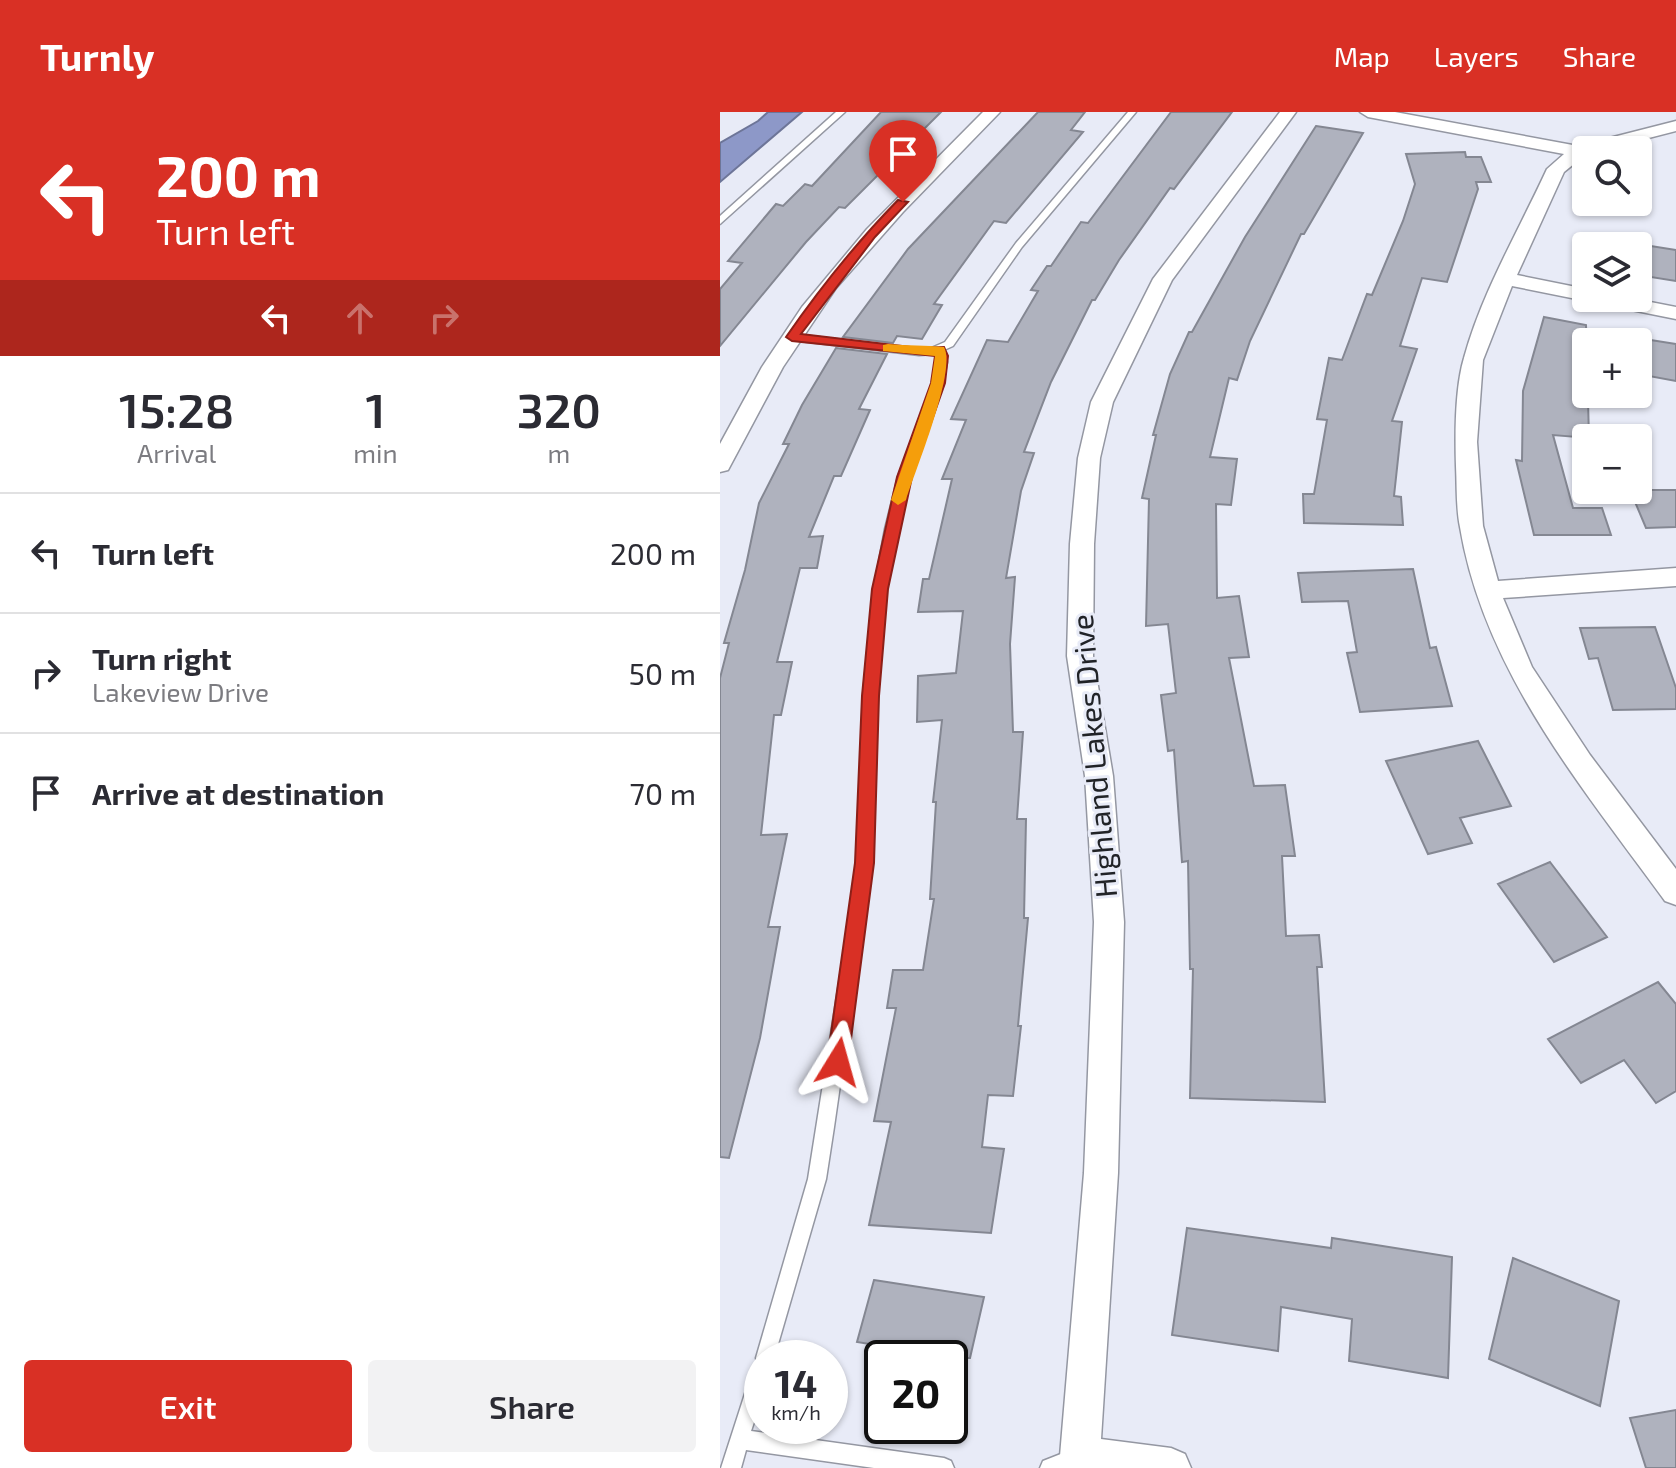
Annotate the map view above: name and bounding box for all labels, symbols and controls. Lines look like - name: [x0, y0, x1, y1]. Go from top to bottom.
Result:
- text: Turnly: [40, 33, 155, 79]
- text: Map: [1334, 39, 1390, 73]
- text: Layers: [1434, 39, 1519, 73]
- text: Share: [1563, 39, 1636, 73]
- pin: [869, 120, 937, 202]
- icon: arrive: [881, 132, 925, 176]
- map controls: [1572, 136, 1652, 504]
- button: search: [1572, 136, 1652, 216]
- text: 200 m: [156, 141, 321, 208]
- icon: left: [24, 144, 128, 248]
- text: Turn left: [156, 209, 295, 252]
- button: layers: [1572, 232, 1652, 312]
- icon: left: [254, 296, 298, 340]
- icon: ahead: [338, 296, 382, 340]
- icon: right: [422, 296, 466, 340]
- button: +: [1572, 328, 1652, 408]
- text: 15:28: [119, 380, 234, 438]
- text: 1: [365, 380, 386, 438]
- text: 320: [517, 380, 601, 438]
- button: −: [1572, 424, 1652, 504]
- text: Arrival: [137, 437, 216, 468]
- text: min: [353, 437, 398, 468]
- text: m: [547, 437, 570, 468]
- icon: left: [24, 531, 68, 575]
- text: Turn left: [92, 535, 214, 571]
- text: 200 m: [610, 535, 696, 571]
- street label: Highland Lakes Drive: [1063, 613, 1123, 899]
- text: Turn right: [92, 640, 232, 676]
- icon: right: [24, 651, 68, 695]
- text: 50 m: [629, 655, 696, 691]
- text: Lakeview Drive: [92, 676, 269, 707]
- icon: arrive: [24, 771, 68, 815]
- text: Arrive at destination: [92, 775, 384, 811]
- text: 70 m: [630, 775, 696, 811]
- position arrow: [796, 1020, 880, 1104]
- speed limit sign: 20: [864, 1340, 968, 1444]
- text: 14: [775, 1358, 817, 1406]
- button: Exit: [24, 1360, 352, 1452]
- button: Share: [368, 1360, 696, 1452]
- text: km/h: [771, 1400, 821, 1424]

